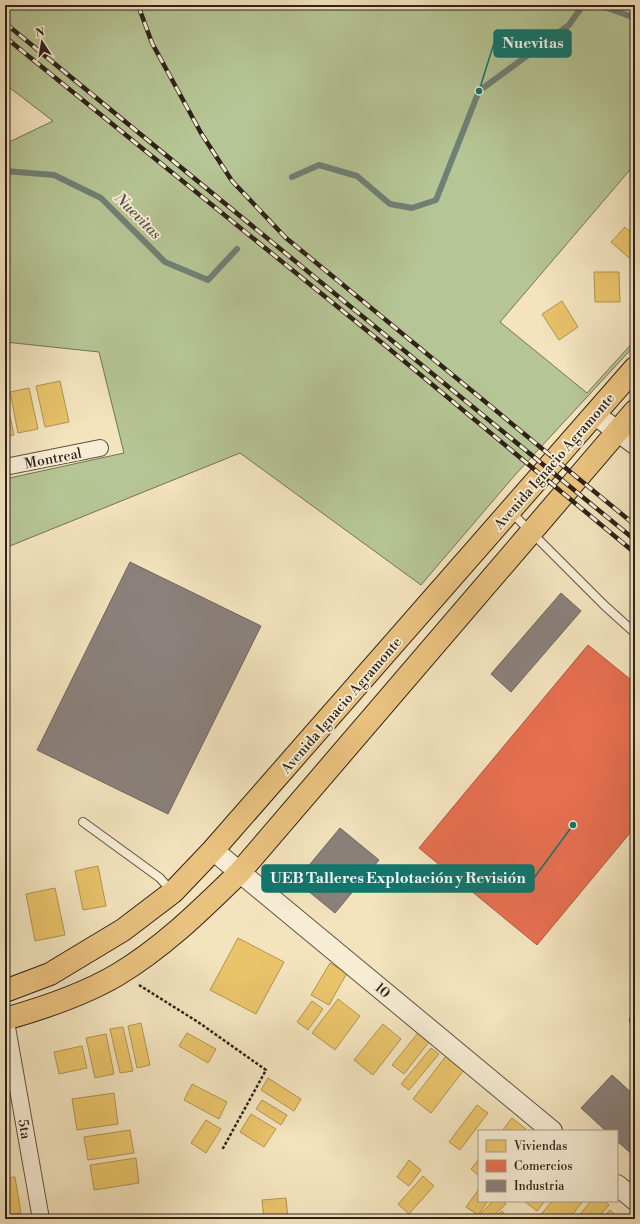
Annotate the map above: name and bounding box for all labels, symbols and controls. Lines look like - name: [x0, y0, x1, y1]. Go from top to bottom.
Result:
- north arrow: [22, 22, 62, 62]
- text: N: [34, 25, 46, 41]
- callout: Nuevitas: [494, 30, 571, 57]
- text: Nuevitas: [502, 34, 564, 53]
- water label: Nuevitas: [110, 189, 165, 244]
- street label: Avenida Ignacio Agramonte: [490, 390, 619, 534]
- street label: Montreal: [23, 445, 83, 473]
- street label: Avenida Ignacio Agramonte: [277, 634, 406, 778]
- callout: UEB Talleres Explotación y Revisión: [262, 865, 534, 892]
- text: UEB Talleres Explotación y Revisión: [270, 869, 526, 888]
- street label: 10: [371, 979, 394, 1002]
- street label: 5ta: [13, 1118, 35, 1141]
- legend: [478, 1130, 618, 1202]
- text: Viviendas: [513, 1139, 567, 1154]
- text: Comercios: [514, 1159, 573, 1174]
- text: Industria: [514, 1179, 565, 1194]

